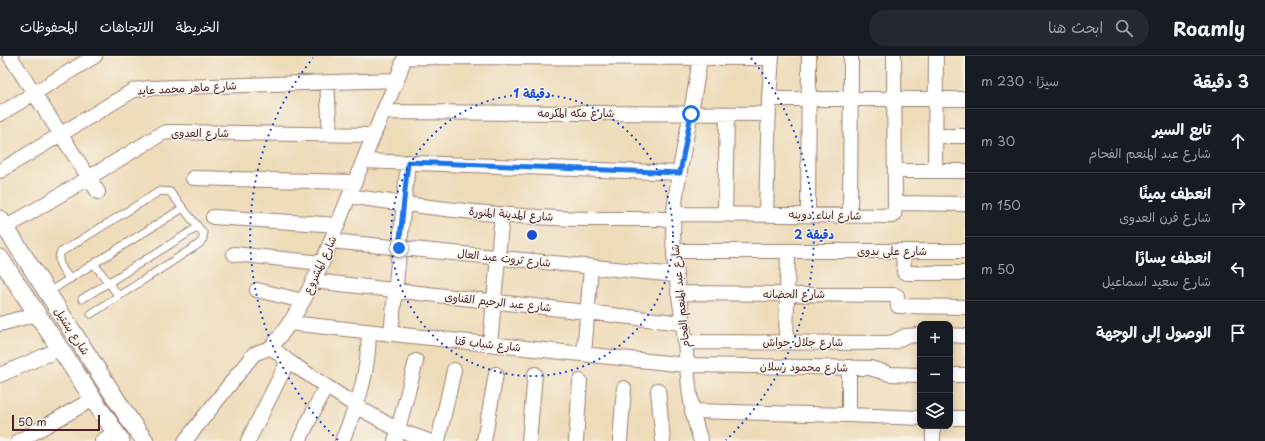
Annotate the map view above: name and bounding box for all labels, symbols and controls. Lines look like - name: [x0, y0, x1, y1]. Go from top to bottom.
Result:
- search box: [869, 10, 1149, 46]
- text: Roamly: [1173, 14, 1245, 42]
- text: ابحث هنا: [1048, 15, 1103, 38]
- text: المحفوظات: [20, 16, 78, 37]
- text: الاتجاهات: [100, 16, 154, 37]
- text: الخريطة: [176, 16, 219, 37]
- icon: search: [1113, 17, 1135, 39]
- text: 3 دقيقة: [1193, 68, 1249, 94]
- text: سيرًا · 230 m: [981, 71, 1059, 90]
- street label: شارع ماهر محمد عايد: [137, 76, 237, 100]
- text: 1 دقيقة: [513, 84, 551, 102]
- street label: شارع مكه المكرمه: [538, 104, 614, 122]
- route start: [682, 105, 700, 123]
- text: تابع السير: [1153, 117, 1211, 140]
- street label: شارع العدوى: [171, 124, 229, 142]
- icon: ahead: [1227, 130, 1249, 152]
- text: 30 m: [981, 131, 1015, 150]
- text: شارع عبد المنعم الفحام: [1088, 143, 1211, 162]
- text: انعطف يمينًا: [1139, 181, 1211, 204]
- icon: right: [1227, 194, 1249, 216]
- text: 150 m: [981, 195, 1021, 214]
- street label: شارع المدينة المنورة: [468, 202, 554, 226]
- street label: شارع ابناء دوينه: [789, 205, 861, 225]
- text: شارع فرن العدوى: [1119, 207, 1211, 226]
- text: 2 دقيقة: [794, 225, 834, 243]
- centre of rings: [525, 228, 539, 242]
- street label: شارع المشروع: [299, 233, 341, 297]
- route end: [390, 239, 408, 257]
- street label: شارع على بدوى: [857, 242, 927, 260]
- street label: شارع عبد المنعم الفحام: [666, 243, 694, 349]
- street label: شارع ثروت عبد العال: [456, 244, 552, 272]
- text: انعطف يسارًا: [1135, 245, 1211, 268]
- icon: left: [1227, 258, 1249, 280]
- text: 50 m: [981, 259, 1015, 278]
- text: شارع سعيد اسماعيل: [1102, 271, 1211, 290]
- street label: شارع الحضانه: [763, 285, 825, 303]
- street label: شارع عبد الرحيم القناوى: [444, 287, 552, 317]
- street label: شارع بشتيل: [50, 303, 94, 359]
- text: الوصول إلى الوجهة: [1096, 320, 1211, 343]
- map controls: [917, 321, 953, 429]
- button: +: [917, 321, 953, 357]
- icon: arrive: [1227, 322, 1249, 344]
- street label: شارع شباب قنا: [454, 332, 522, 356]
- street label: شارع جلال حواش: [763, 333, 843, 351]
- street label: شارع محمود رسلان: [760, 357, 848, 377]
- button: −: [917, 357, 953, 393]
- button: layers: [917, 393, 953, 429]
- scale bar: [12, 413, 100, 432]
- text: 50 m: [18, 413, 47, 430]

